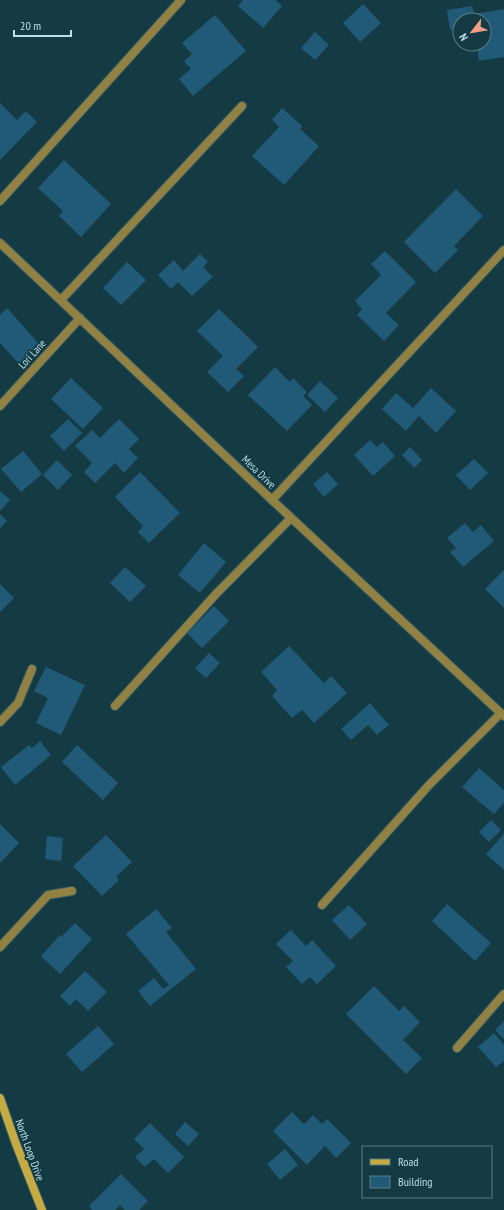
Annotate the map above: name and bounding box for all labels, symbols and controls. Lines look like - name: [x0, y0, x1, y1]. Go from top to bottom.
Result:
- scale bar: [14, 12, 71, 38]
- north arrow: [452, 12, 492, 52]
- text: 20 m: [20, 18, 41, 33]
- text: N: [456, 31, 471, 43]
- street label: Lori Lane: [15, 336, 49, 372]
- street label: Mesa Drive: [239, 452, 279, 492]
- street label: North Loop Drive: [12, 1117, 48, 1183]
- legend: [362, 1146, 492, 1198]
- text: Road: [398, 1154, 418, 1169]
- text: Building: [398, 1174, 433, 1189]

